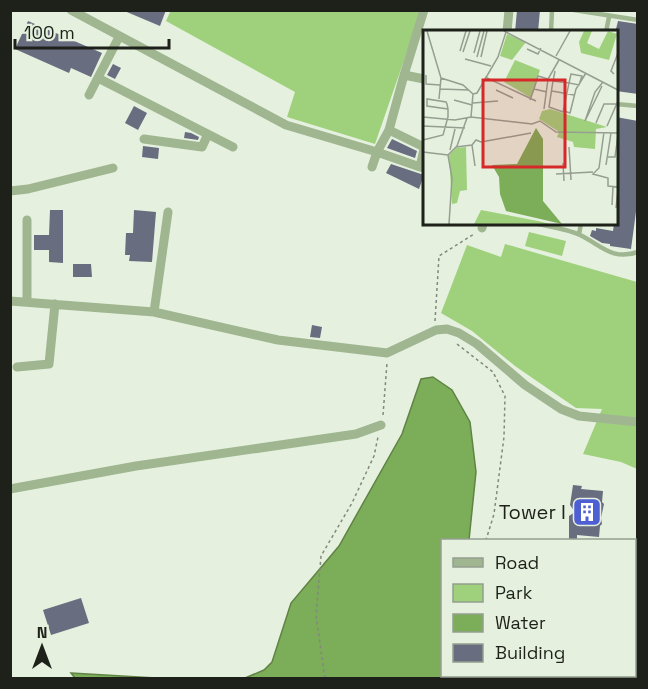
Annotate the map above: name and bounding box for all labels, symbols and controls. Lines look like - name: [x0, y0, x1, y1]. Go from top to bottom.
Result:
- scale bar: [15, 12, 170, 50]
- text: 100 m: [24, 21, 75, 44]
- inset map: [423, 30, 618, 225]
- building icon: Tower I: [571, 496, 603, 528]
- place label: Tower I: [499, 499, 566, 525]
- legend: [441, 539, 636, 677]
- text: Road: [495, 551, 539, 574]
- text: Park: [495, 581, 533, 604]
- text: Water: [495, 611, 546, 634]
- north arrow: [12, 617, 72, 677]
- text: N: [37, 622, 47, 643]
- text: Building: [495, 641, 565, 664]

